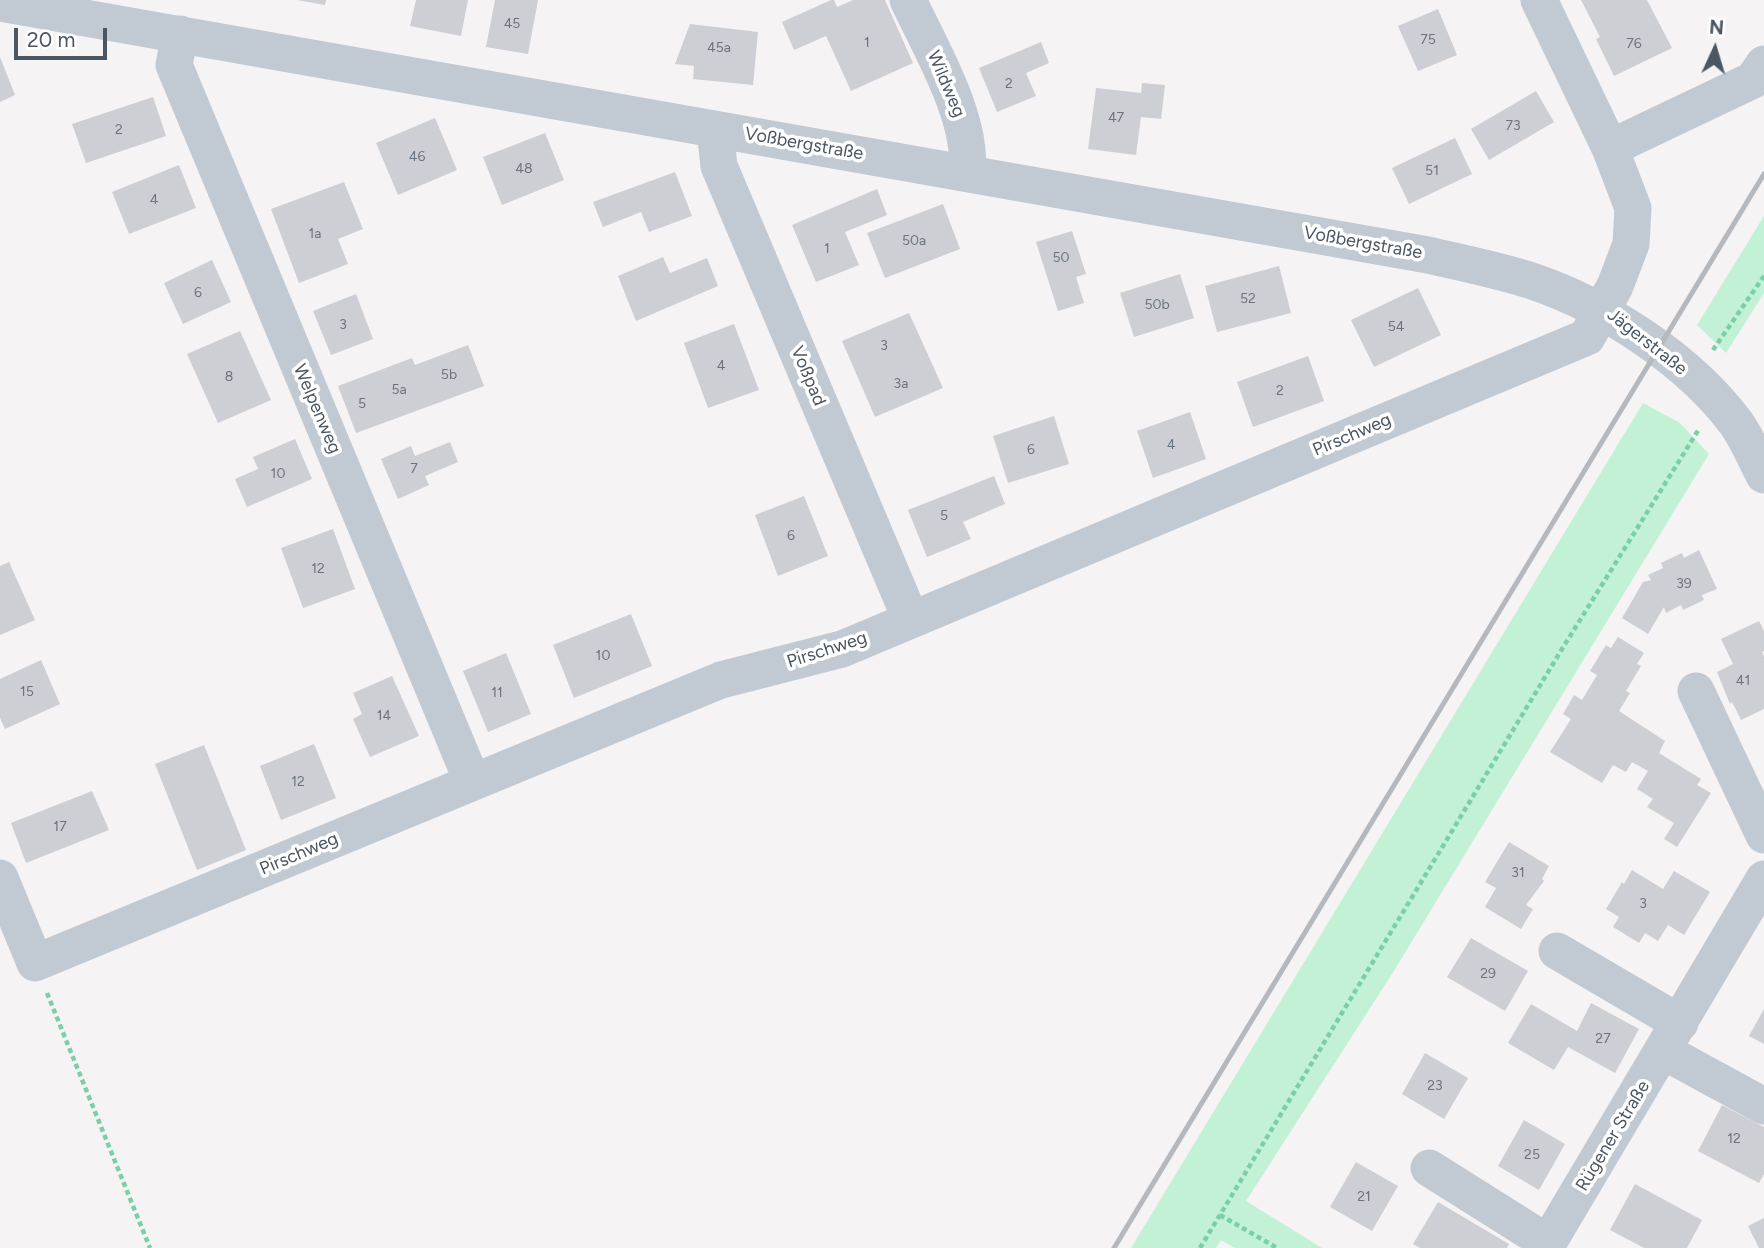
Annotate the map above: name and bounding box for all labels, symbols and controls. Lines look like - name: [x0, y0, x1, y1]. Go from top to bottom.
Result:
- scale bar: [18, 14, 110, 58]
- north arrow: [1680, 14, 1750, 84]
- house number: 45: [504, 16, 520, 32]
- text: N: [1708, 16, 1725, 40]
- text: 20 m: [27, 27, 75, 52]
- house number: 75: [1420, 32, 1436, 48]
- house number: 1: [864, 35, 870, 51]
- house number: 76: [1626, 36, 1642, 52]
- house number: 45a: [707, 40, 731, 56]
- street label: Wildweg: [922, 47, 970, 121]
- house number: 2: [1005, 76, 1013, 92]
- house number: 47: [1108, 110, 1124, 126]
- house number: 73: [1505, 118, 1521, 134]
- house number: 2: [115, 122, 123, 138]
- street label: Voßbergstraße: [743, 123, 865, 165]
- house number: 46: [409, 149, 425, 165]
- house number: 48: [515, 161, 533, 177]
- house number: 51: [1425, 163, 1439, 179]
- house number: 4: [150, 192, 158, 208]
- street label: Voßbergstraße: [1302, 222, 1424, 264]
- house number: 1a: [309, 226, 321, 242]
- house number: 50a: [902, 233, 926, 249]
- house number: 1: [824, 241, 830, 257]
- house number: 50: [1052, 250, 1070, 266]
- house number: 6: [194, 285, 202, 301]
- house number: 52: [1240, 291, 1256, 307]
- house number: 50b: [1144, 297, 1170, 313]
- street label: Jägerstraße: [1603, 304, 1691, 380]
- house number: 3: [339, 317, 347, 333]
- house number: 54: [1388, 319, 1404, 335]
- house number: 3: [880, 338, 888, 354]
- street label: Voßpad: [786, 343, 830, 409]
- house number: 4: [717, 358, 725, 374]
- street label: Welpenweg: [288, 361, 346, 457]
- house number: 5b: [441, 367, 457, 383]
- house number: 8: [225, 369, 233, 385]
- house number: 3a: [894, 376, 908, 392]
- house number: 5a: [391, 382, 407, 398]
- house number: 2: [1276, 383, 1284, 399]
- house number: 5: [358, 396, 366, 412]
- street label: Pirschweg: [1310, 409, 1394, 461]
- house number: 4: [1167, 437, 1175, 453]
- house number: 6: [1027, 442, 1035, 458]
- house number: 7: [410, 461, 418, 477]
- house number: 10: [271, 466, 285, 482]
- house number: 5: [940, 508, 948, 524]
- house number: 6: [787, 528, 795, 544]
- house number: 12: [311, 561, 325, 577]
- house number: 39: [1676, 576, 1692, 592]
- street label: Pirschweg: [784, 627, 870, 673]
- house number: 10: [596, 648, 610, 664]
- house number: 41: [1736, 673, 1750, 689]
- house number: 15: [20, 684, 34, 700]
- house number: 11: [491, 685, 503, 701]
- house number: 14: [377, 708, 391, 724]
- house number: 12: [291, 774, 305, 790]
- house number: 17: [53, 819, 67, 835]
- street label: Pirschweg: [257, 828, 341, 880]
- house number: 31: [1511, 865, 1525, 881]
- house number: 3: [1639, 896, 1647, 912]
- house number: 29: [1480, 966, 1496, 982]
- house number: 27: [1595, 1031, 1611, 1047]
- street label: Rügener Straße: [1571, 1077, 1655, 1195]
- house number: 23: [1427, 1078, 1443, 1094]
- house number: 12: [1727, 1131, 1741, 1147]
- house number: 25: [1524, 1147, 1540, 1163]
- house number: 21: [1357, 1189, 1371, 1205]

